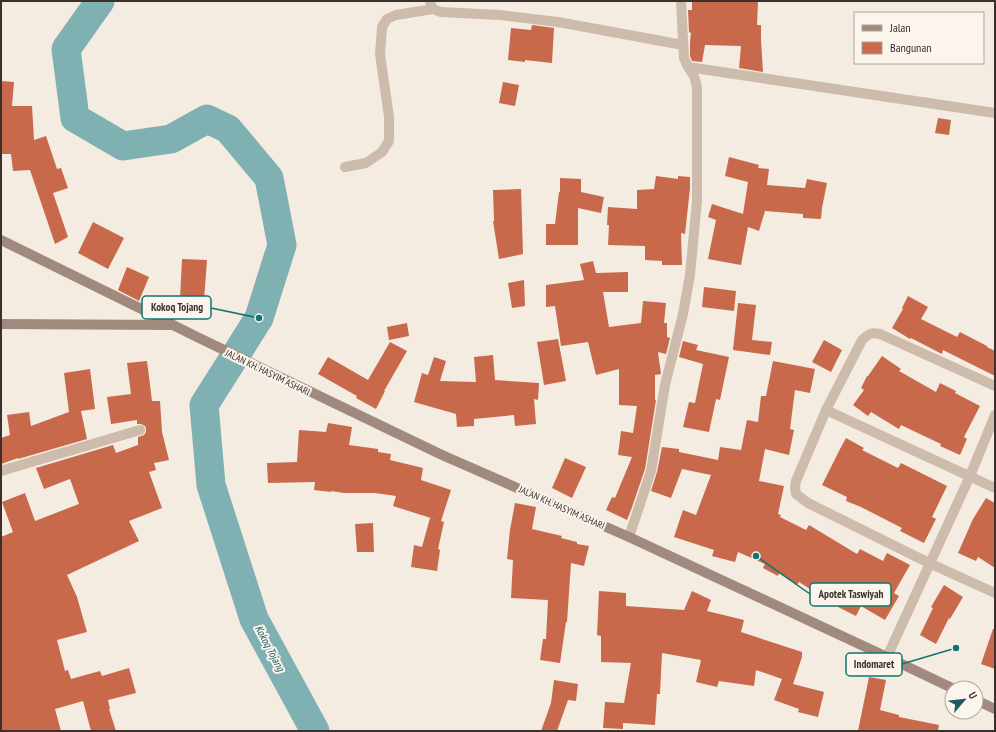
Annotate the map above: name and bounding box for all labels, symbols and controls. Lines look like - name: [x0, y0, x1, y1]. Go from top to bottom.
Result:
- legend: [854, 12, 984, 64]
- text: Jalan: [889, 20, 911, 35]
- text: Bangunan: [890, 40, 931, 55]
- callout: Kokoq Tojang: [142, 296, 211, 319]
- text: Kokoq Tojang: [151, 300, 203, 314]
- street label: JALAN KH. HASYIM ASHARI: [222, 346, 312, 399]
- street label: JALAN KH. HASYIM ASHARI: [516, 482, 607, 532]
- callout: Apotek Taswiyah: [810, 583, 891, 606]
- text: Apotek Taswiyah: [818, 587, 884, 601]
- water label: Kokoq Tojang: [252, 622, 289, 675]
- callout: Indomaret: [846, 653, 902, 676]
- text: Indomaret: [854, 657, 895, 671]
- north arrow: [944, 680, 984, 720]
- text: U: [965, 690, 980, 701]

